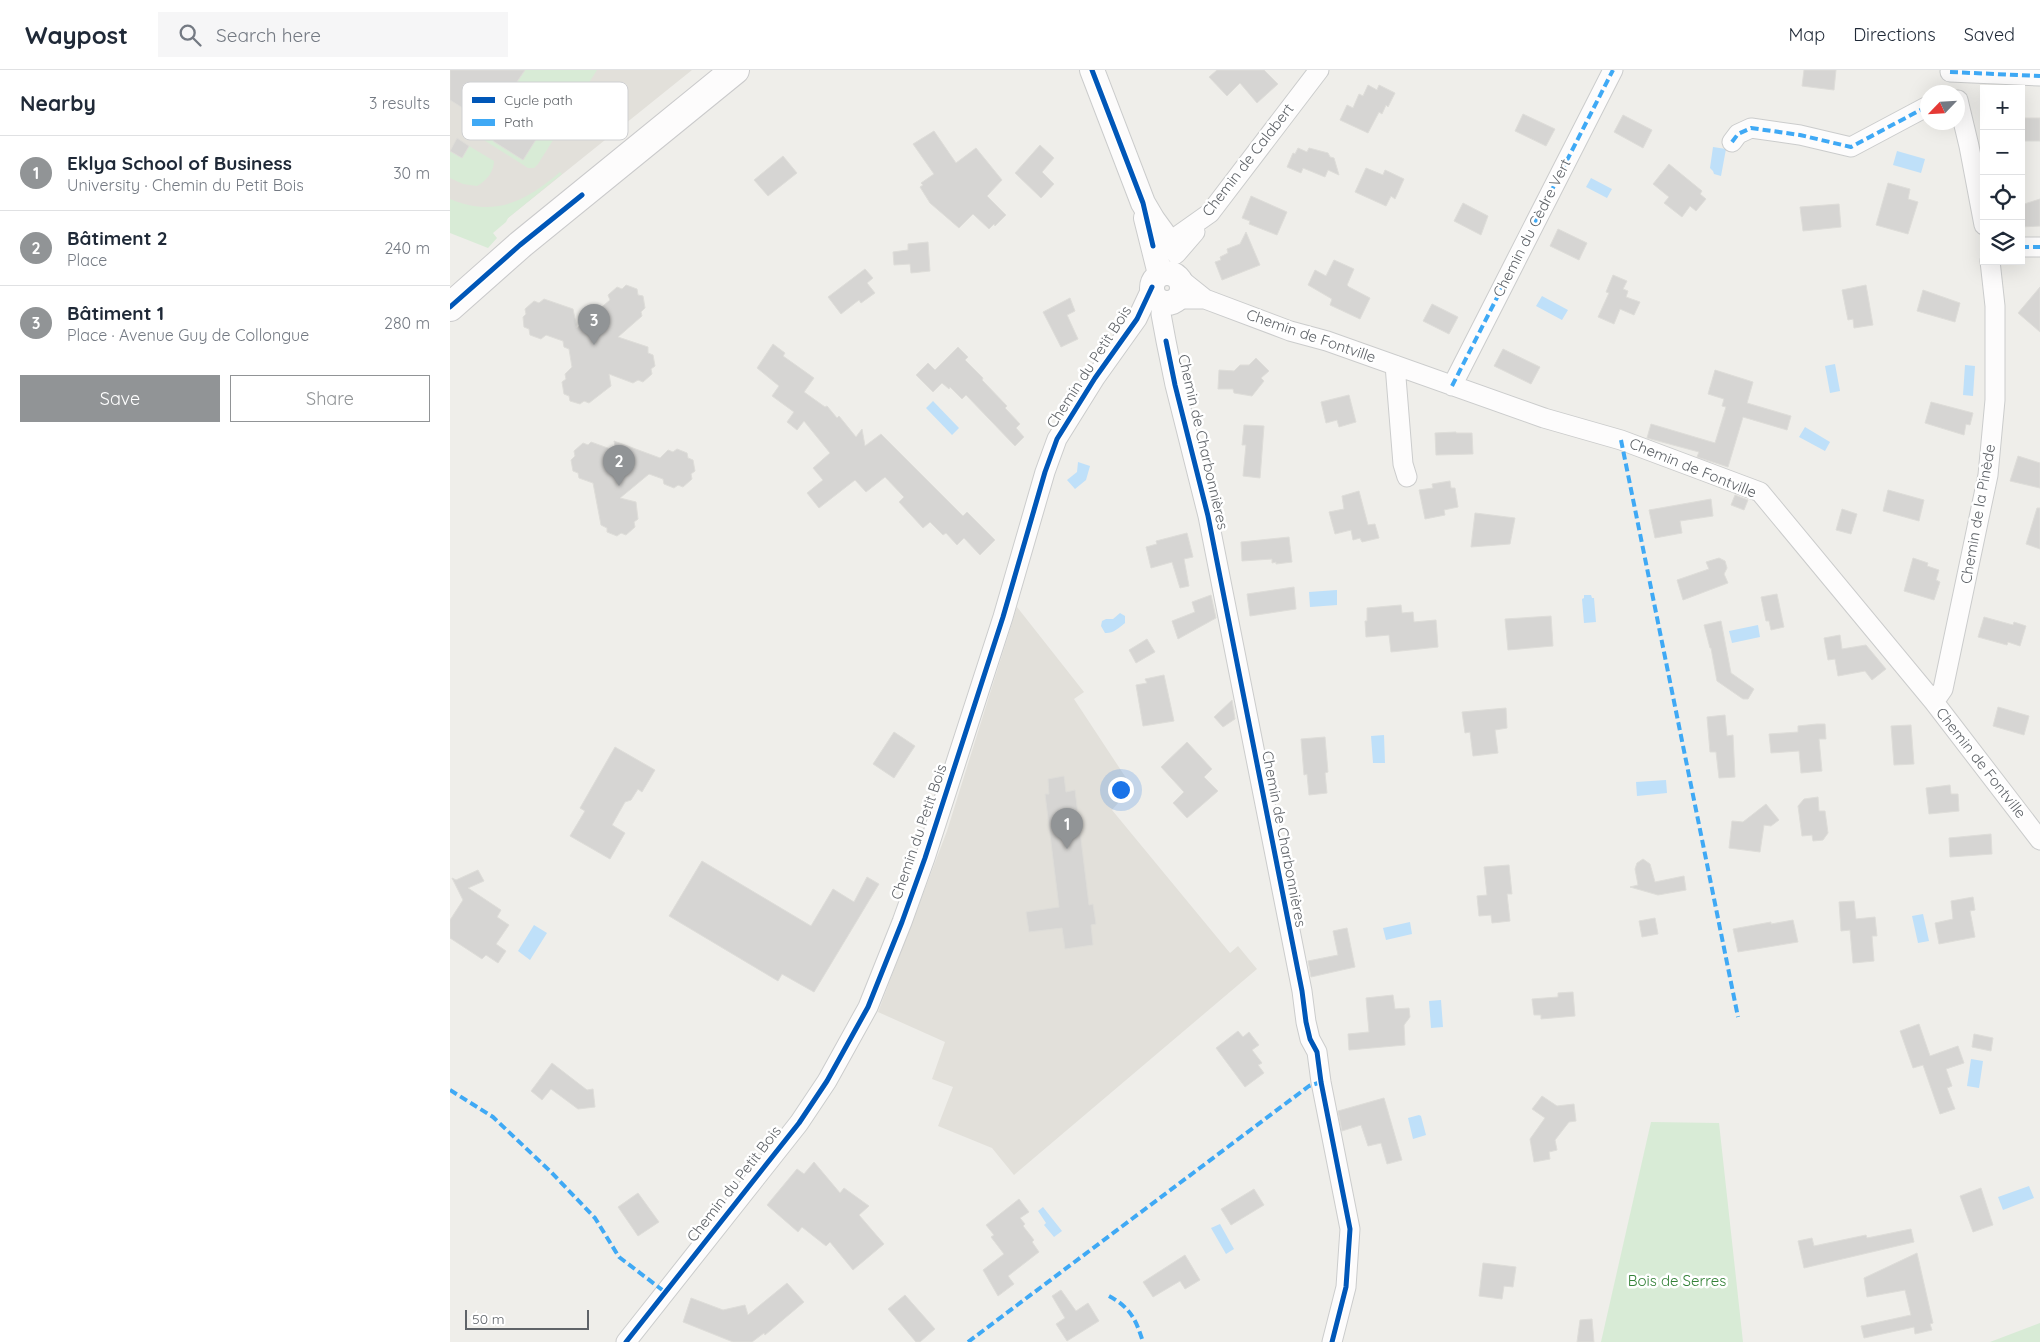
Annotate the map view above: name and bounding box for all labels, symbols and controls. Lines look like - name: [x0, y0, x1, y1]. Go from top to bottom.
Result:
- search box: [158, 12, 508, 57]
- text: Waypost: [25, 20, 128, 50]
- icon: search: [176, 21, 204, 49]
- text: Search here: [216, 23, 321, 47]
- text: Map: [1788, 23, 1825, 46]
- text: Directions: [1853, 23, 1936, 46]
- text: Saved: [1964, 23, 2015, 46]
- legend: [462, 82, 628, 140]
- north arrow: [1920, 85, 1965, 130]
- map controls: [1980, 85, 2025, 265]
- button: +: [1980, 85, 2025, 130]
- text: Nearby: [20, 90, 96, 116]
- text: Cycle path: [504, 91, 573, 109]
- text: 3 results: [369, 93, 430, 113]
- street label: Chemin de Calabert: [1198, 99, 1298, 220]
- text: Path: [504, 113, 533, 131]
- button: −: [1980, 130, 2025, 175]
- text: Eklya School of Business: [67, 151, 292, 175]
- street label: Chemin du Cèdre Vert: [1488, 155, 1575, 300]
- text: 1: [33, 163, 39, 183]
- text: 30 m: [393, 163, 430, 183]
- text: University · Chemin du Petit Bois: [67, 175, 304, 195]
- button: locate: [1980, 175, 2025, 220]
- button: layers: [1980, 220, 2025, 265]
- text: Bâtiment 2: [67, 226, 168, 250]
- text: 2: [31, 238, 41, 258]
- text: 240 m: [384, 238, 430, 258]
- text: Place: [67, 250, 107, 270]
- text: Bâtiment 1: [67, 301, 164, 325]
- street label: Chemin du Petit Bois: [1042, 302, 1135, 432]
- pin: 3: [578, 304, 610, 345]
- street label: Chemin de Fontville: [1244, 304, 1378, 367]
- text: 3: [32, 313, 40, 333]
- text: 280 m: [384, 313, 430, 333]
- text: Place · Avenue Guy de Collongue: [67, 325, 309, 345]
- street label: Chemin de Charbonnières: [1174, 352, 1233, 531]
- button: Save: [20, 375, 220, 422]
- button: Share: [230, 375, 430, 422]
- street label: Chemin de Fontville: [1627, 433, 1760, 502]
- street label: Chemin de la Pinède: [1956, 443, 1999, 585]
- pin: 2: [603, 445, 635, 486]
- street label: Chemin de Fontville: [1932, 703, 2031, 822]
- street label: Chemin de Charbonnières: [1258, 749, 1311, 929]
- street label: Chemin du Petit Bois: [886, 762, 951, 902]
- your location: [1108, 777, 1134, 803]
- pin: 1: [1051, 808, 1083, 849]
- street label: Chemin du Petit Bois: [682, 1122, 785, 1246]
- park label: Bois de Serres: [1628, 1271, 1726, 1290]
- scale bar: [465, 1307, 589, 1330]
- text: 50 m: [472, 1310, 505, 1328]

